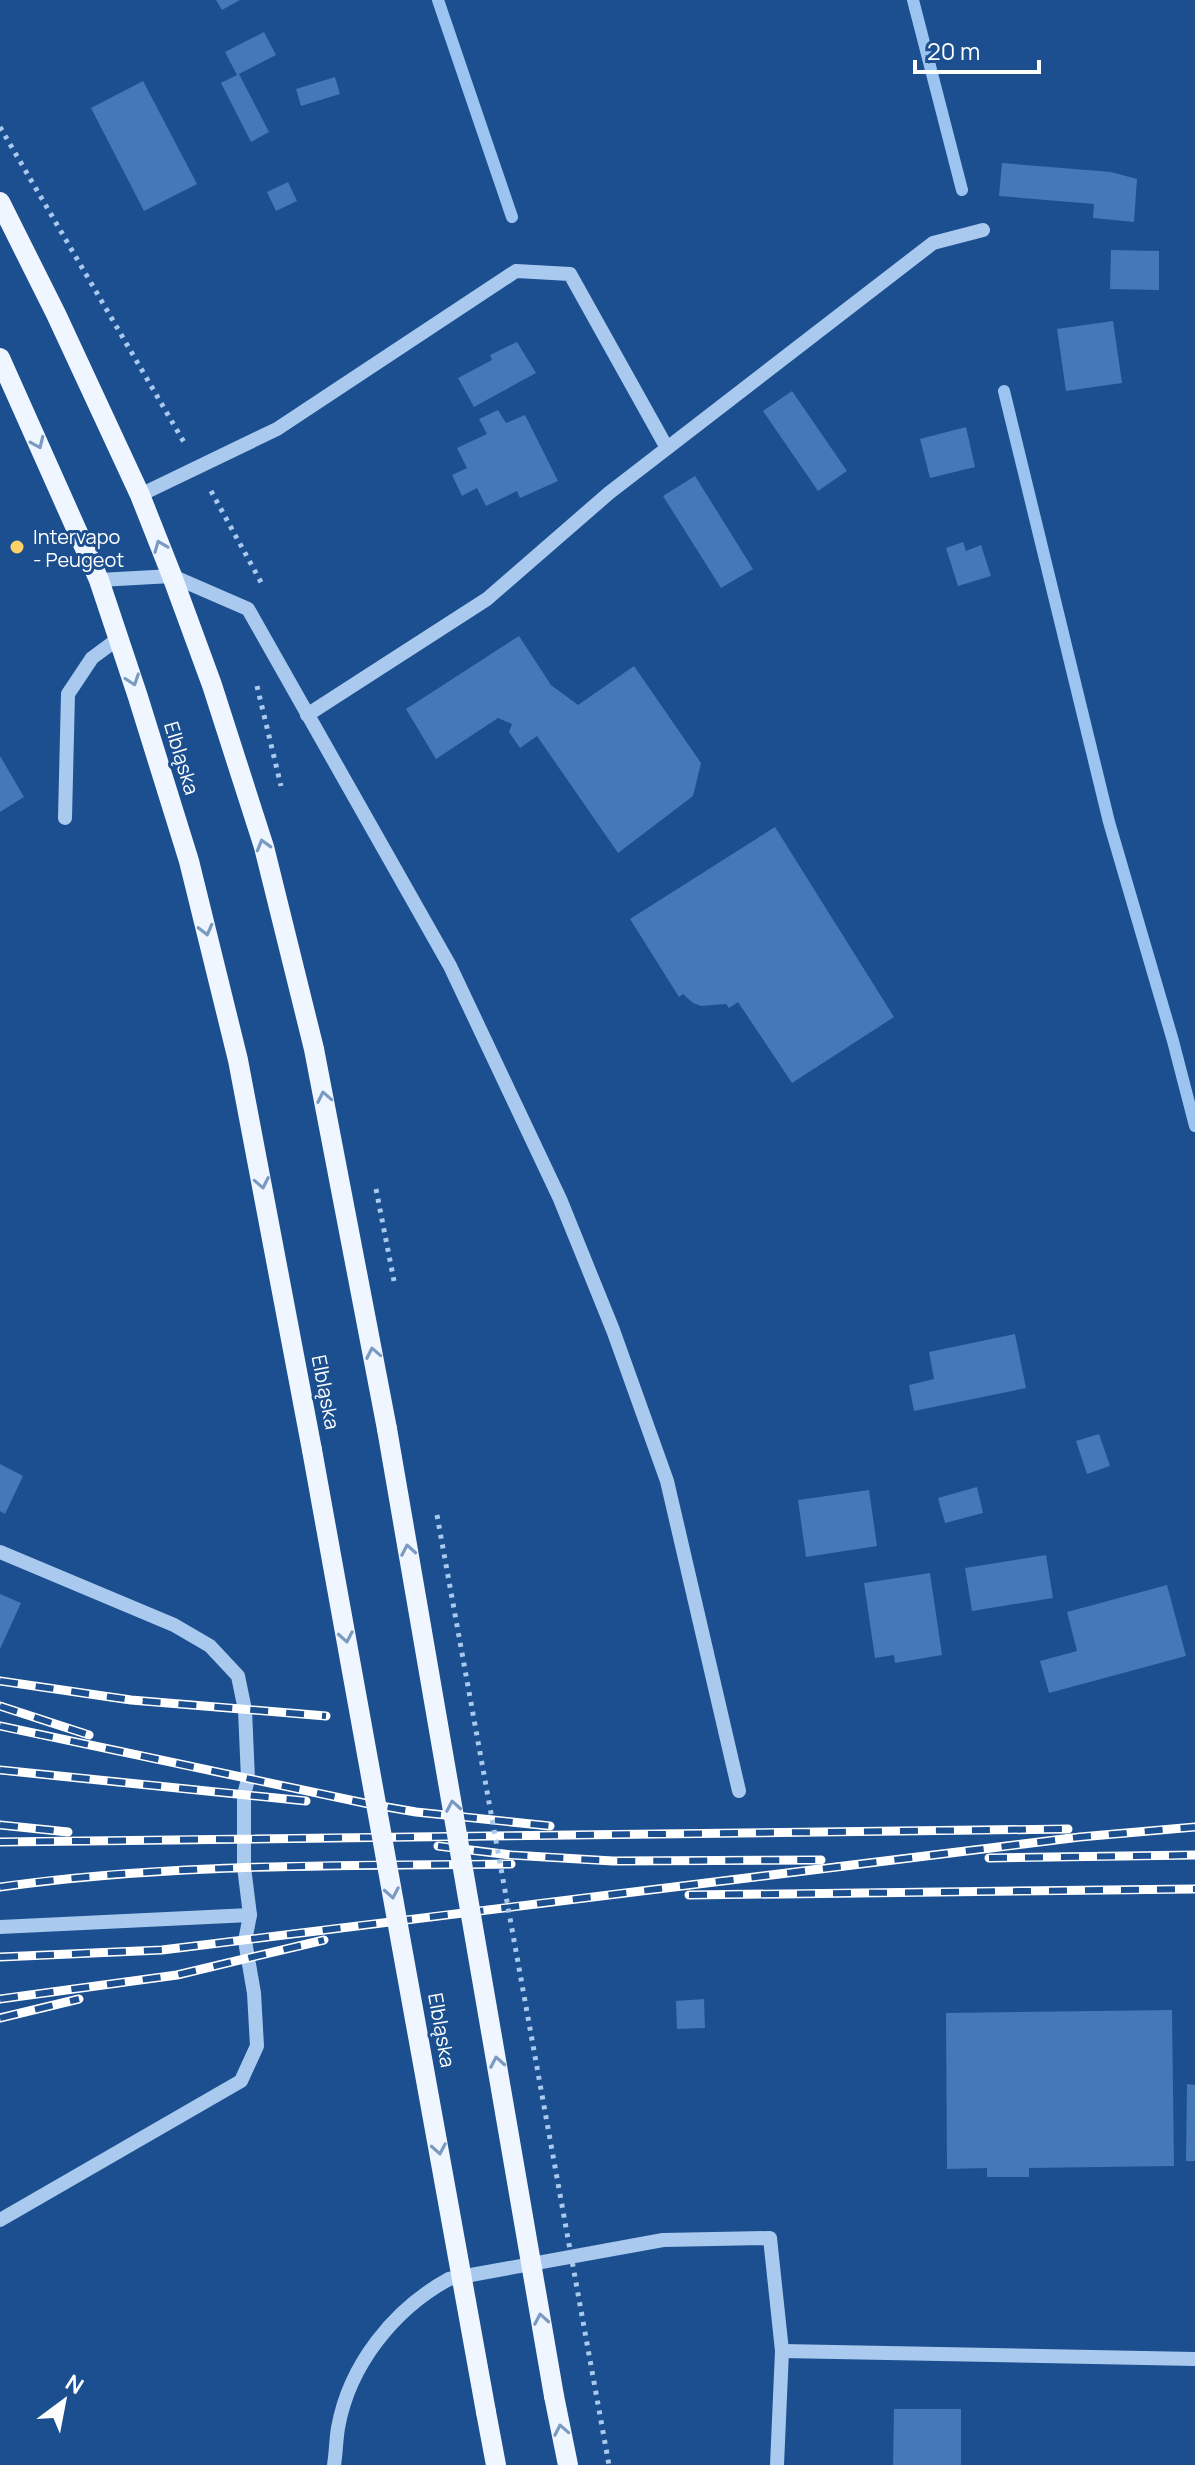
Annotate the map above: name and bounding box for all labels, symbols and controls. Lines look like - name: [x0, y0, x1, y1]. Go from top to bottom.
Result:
- scale bar: [915, 24, 1039, 74]
- text: 20 m: [927, 34, 980, 67]
- one-way arrow: [29, 435, 45, 450]
- place label: Intervapo - Peugeot: [33, 523, 124, 573]
- marker: Intervapo - Peugeot: [8, 538, 26, 556]
- one-way arrow: [153, 540, 170, 554]
- one-way arrow: [123, 672, 139, 686]
- street label: Elbląska: [158, 718, 206, 798]
- one-way arrow: [256, 838, 272, 852]
- one-way arrow: [196, 922, 213, 936]
- one-way arrow: [316, 1091, 333, 1104]
- one-way arrow: [252, 1177, 269, 1190]
- one-way arrow: [365, 1346, 382, 1360]
- street label: Elbląska: [306, 1352, 346, 1432]
- one-way arrow: [401, 1543, 418, 1557]
- one-way arrow: [337, 1630, 354, 1644]
- one-way arrow: [445, 1799, 462, 1813]
- one-way arrow: [383, 1886, 400, 1900]
- street label: Elbląska: [422, 1991, 462, 2069]
- one-way arrow: [489, 2056, 506, 2069]
- one-way arrow: [429, 2142, 446, 2155]
- one-way arrow: [534, 2312, 551, 2325]
- north arrow: [24, 2361, 104, 2441]
- text: N: [60, 2367, 89, 2401]
- one-way arrow: [554, 2424, 571, 2437]

